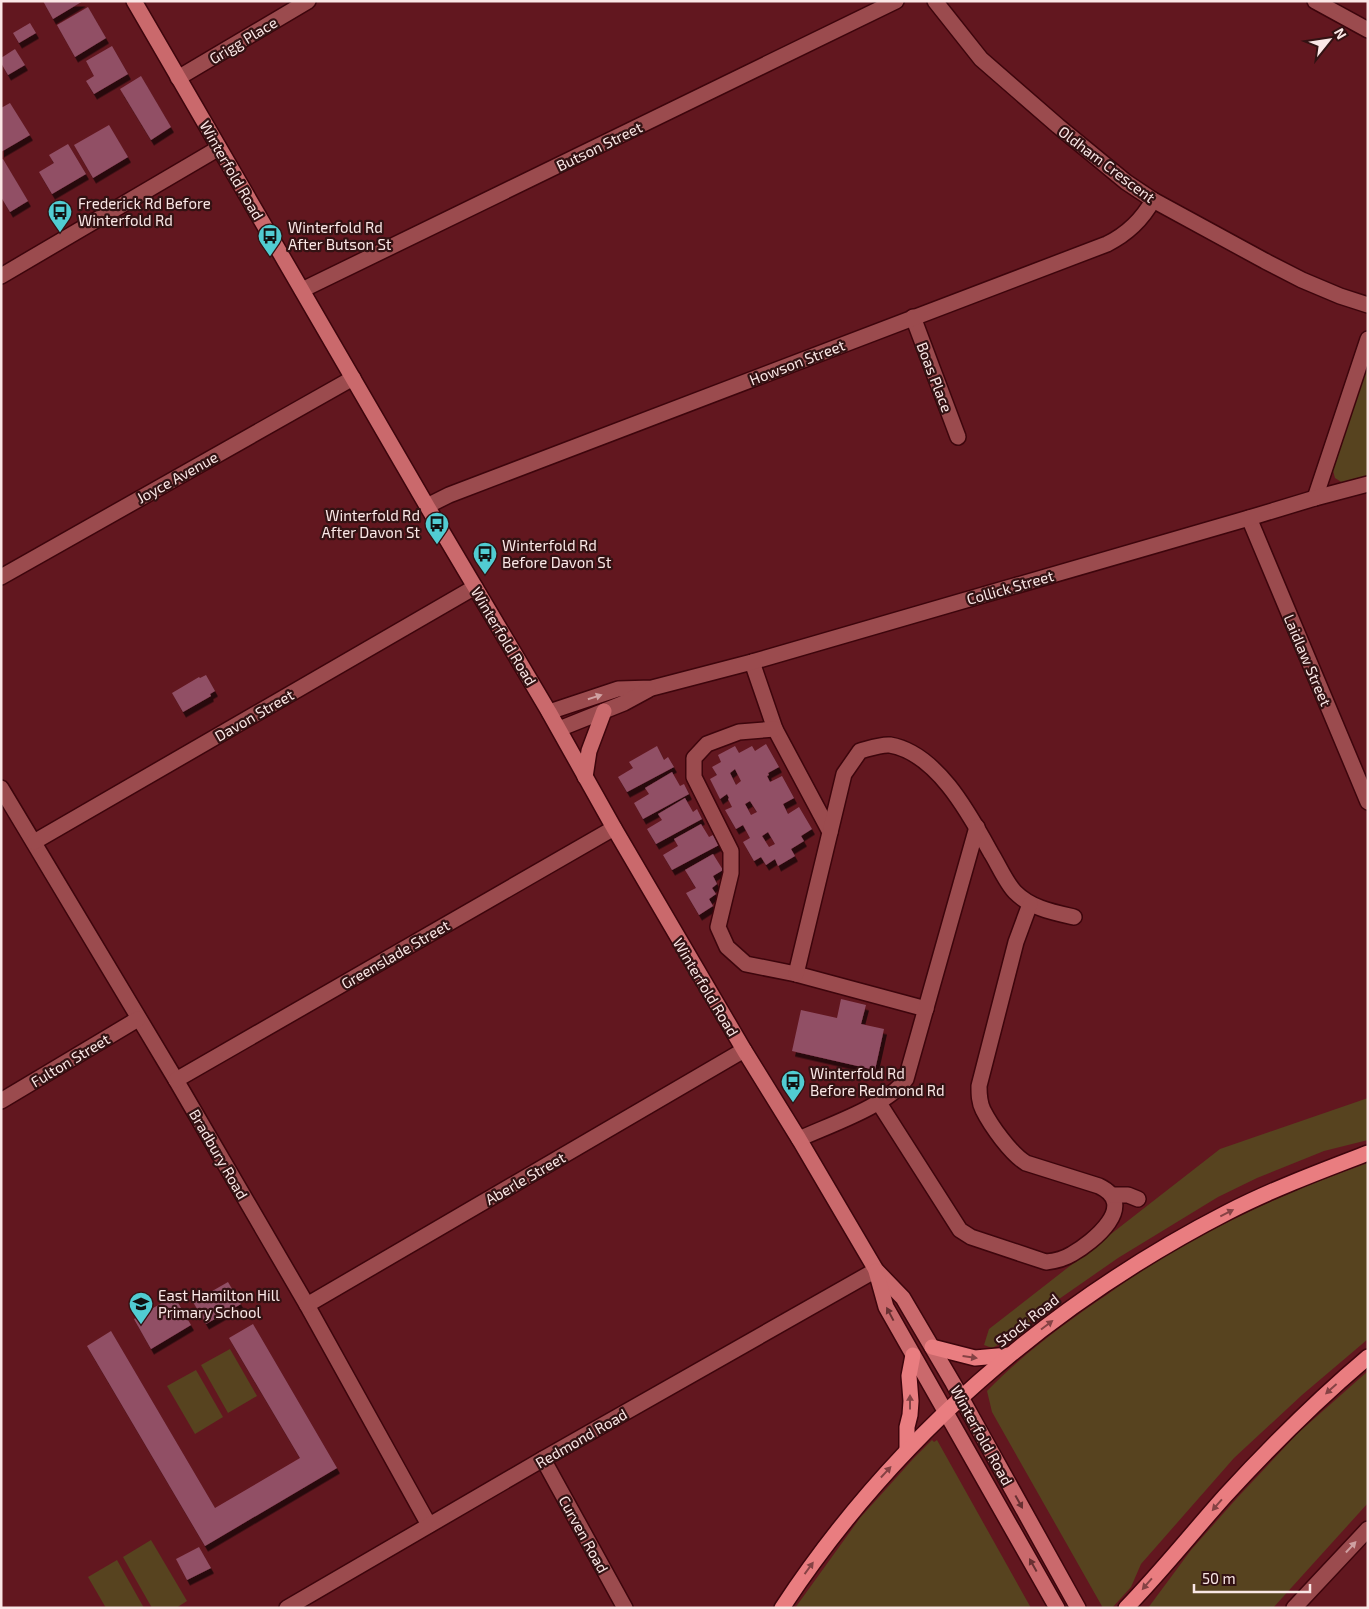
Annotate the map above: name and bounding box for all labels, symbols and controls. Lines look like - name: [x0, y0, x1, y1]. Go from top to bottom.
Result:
- street label: Grigg Place: [206, 13, 280, 67]
- north arrow: [1304, 15, 1354, 65]
- text: N: [1331, 25, 1351, 42]
- street label: Winterfold Road: [196, 117, 268, 223]
- street label: Butson Street: [553, 117, 645, 175]
- street label: Oldham Crescent: [1055, 122, 1159, 206]
- place label: Frederick Rd Before Winterfold Rd: [78, 194, 211, 229]
- bus stop icon: Frederick Rd Before Winterfold Rd: [47, 199, 73, 233]
- place label: Winterfold Rd After Butson St: [288, 218, 392, 253]
- bus stop icon: Winterfold Rd After Butson St: [257, 223, 283, 257]
- street label: Howson Street: [747, 335, 848, 388]
- street label: Boas Place: [913, 339, 957, 415]
- street label: Joyce Avenue: [133, 447, 221, 507]
- place label: Winterfold Rd After Davon St: [322, 506, 420, 541]
- bus stop icon: Winterfold Rd After Davon St: [424, 511, 450, 545]
- place label: Winterfold Rd Before Davon St: [502, 536, 612, 571]
- bus stop icon: Winterfold Rd Before Davon St: [472, 541, 498, 575]
- street label: Collick Street: [964, 566, 1056, 608]
- street label: Winterfold Road: [468, 584, 540, 688]
- street label: Laidlaw Street: [1281, 611, 1336, 709]
- street label: Davon Street: [211, 685, 297, 745]
- one-way arrow: [588, 693, 603, 700]
- street label: Greenslade Street: [338, 916, 453, 992]
- street label: Winterfold Road: [670, 935, 742, 1039]
- street label: Fulton Street: [27, 1029, 113, 1091]
- place label: Winterfold Rd Before Redmond Rd: [810, 1064, 945, 1099]
- bus stop icon: Winterfold Rd Before Redmond Rd: [780, 1069, 806, 1103]
- street label: Bradbury Road: [186, 1106, 252, 1202]
- street label: Aberle Street: [482, 1148, 568, 1208]
- one-way arrow: [1219, 1209, 1234, 1217]
- place label: East Hamilton Hill Primary School: [158, 1286, 280, 1321]
- street label: Stock Road: [992, 1290, 1062, 1350]
- school or university icon: East Hamilton Hill Primary School: [128, 1291, 154, 1325]
- one-way arrow: [886, 1306, 894, 1321]
- one-way arrow: [1040, 1320, 1054, 1330]
- one-way arrow: [963, 1353, 979, 1361]
- street label: Winterfold Road: [947, 1382, 1017, 1488]
- one-way arrow: [1325, 1383, 1337, 1395]
- one-way arrow: [907, 1394, 915, 1410]
- street label: Redmond Road: [532, 1405, 630, 1471]
- one-way arrow: [880, 1466, 892, 1478]
- street label: Curven Road: [555, 1492, 613, 1576]
- one-way arrow: [1015, 1494, 1023, 1509]
- one-way arrow: [1211, 1498, 1223, 1510]
- one-way arrow: [1345, 1541, 1357, 1553]
- one-way arrow: [1029, 1558, 1037, 1573]
- one-way arrow: [804, 1562, 815, 1575]
- scale bar: [1194, 1562, 1310, 1594]
- text: 50 m: [1202, 1569, 1236, 1587]
- one-way arrow: [1141, 1578, 1153, 1590]

